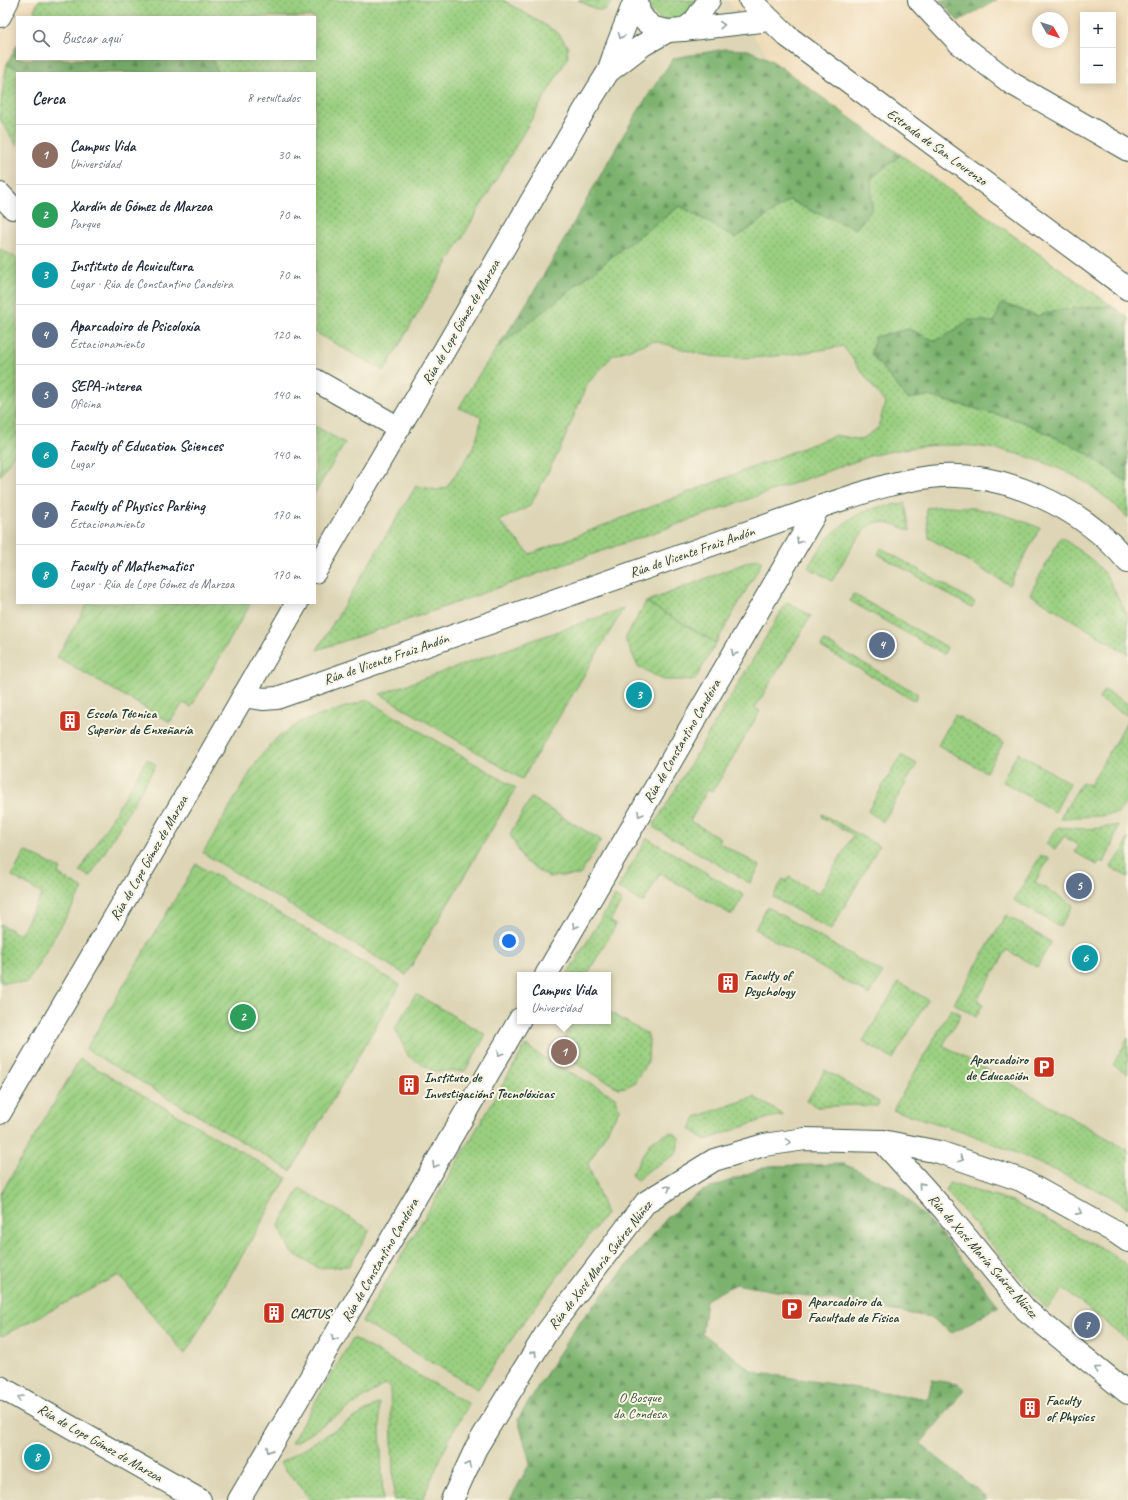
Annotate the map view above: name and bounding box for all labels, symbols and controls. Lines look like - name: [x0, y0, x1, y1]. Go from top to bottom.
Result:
- north arrow: [1032, 12, 1068, 48]
- map controls: [1080, 12, 1116, 84]
- button: +: [1080, 12, 1116, 48]
- search box: [16, 16, 316, 60]
- one-way arrow: [719, 21, 725, 30]
- icon: search: [30, 27, 52, 49]
- text: Buscar aquí: [62, 29, 121, 48]
- one-way arrow: [617, 32, 625, 39]
- button: −: [1080, 48, 1116, 84]
- text: Cerca: [32, 88, 65, 109]
- text: 8 resultados: [247, 90, 300, 106]
- street label: Estrada de San Lourenzo: [884, 105, 992, 190]
- text: Campus Vida: [70, 137, 136, 156]
- text: 1: [42, 147, 48, 163]
- text: 30 m: [278, 147, 300, 163]
- text: Universidad: [70, 156, 121, 172]
- text: Xardín de Gómez de Marzoa: [70, 197, 212, 216]
- text: 2: [42, 207, 48, 223]
- text: 70 m: [278, 207, 300, 223]
- text: Parque: [70, 216, 100, 232]
- street label: Rúa de Lope Gómez de Marzoa: [418, 255, 504, 387]
- text: Instituto de Acuicultura: [70, 257, 193, 276]
- text: 3: [42, 267, 48, 283]
- text: 70 m: [278, 267, 300, 283]
- text: Lugar · Rúa de Constantino Candeira: [70, 276, 233, 292]
- text: Aparcadoiro de Psicoloxía: [70, 317, 199, 336]
- text: 4: [42, 327, 48, 343]
- text: 120 m: [272, 327, 300, 343]
- text: Estacionamiento: [70, 336, 144, 352]
- text: SEPA-interea: [70, 377, 141, 396]
- text: 5: [42, 387, 48, 403]
- text: 140 m: [272, 387, 300, 403]
- text: Oficina: [70, 396, 101, 412]
- text: Faculty of Education Sciences: [70, 437, 223, 456]
- text: 6: [42, 447, 48, 463]
- text: 140 m: [272, 447, 300, 463]
- text: Lugar: [70, 456, 94, 472]
- text: Faculty of Physics Parking: [70, 497, 205, 516]
- text: 7: [42, 507, 48, 523]
- text: 170 m: [272, 507, 300, 523]
- text: Estacionamiento: [70, 516, 144, 532]
- street label: Rúa de Vicente Fraiz Andón: [627, 522, 757, 581]
- one-way arrow: [797, 536, 804, 544]
- text: Faculty of Mathematics: [70, 557, 193, 576]
- text: 8: [42, 567, 48, 583]
- text: 170 m: [272, 567, 300, 583]
- text: Lugar · Rúa de Lope Gómez de Marzoa: [70, 576, 234, 592]
- street label: Rúa de Vicente Fraiz Andón: [321, 629, 451, 688]
- pin: 4: [869, 630, 895, 660]
- one-way arrow: [731, 649, 738, 656]
- street label: Rúa de Constantino Candeira: [640, 675, 725, 806]
- pin: 3: [626, 680, 652, 710]
- place label: Escola Técnica Superior de Enxeñaría: [86, 705, 194, 738]
- building icon: Escola Técnica Superior de Enxeñaría: [57, 708, 83, 734]
- street label: Rúa de Lope Gómez de Marzoa: [106, 791, 192, 923]
- one-way arrow: [638, 809, 645, 817]
- pin: 5: [1066, 871, 1092, 901]
- one-way arrow: [572, 922, 579, 929]
- your location: [499, 931, 519, 951]
- pin: 6: [1072, 943, 1098, 973]
- place label: Faculty of Psychology: [744, 967, 796, 1000]
- building icon: Faculty of Psychology: [715, 970, 741, 996]
- popup: [517, 972, 611, 1024]
- text: Campus Vida: [531, 981, 597, 1000]
- text: Universidad: [531, 1000, 582, 1016]
- pin: 2: [230, 1002, 256, 1032]
- pin: 1: [551, 1037, 577, 1067]
- one-way arrow: [498, 1049, 505, 1056]
- place label: Aparcadoiro de Educación: [966, 1051, 1030, 1084]
- parking icon: Aparcadoiro de Educación: [1031, 1054, 1057, 1080]
- place label: Instituto de Investigacións Tecnolóxicas: [424, 1069, 556, 1102]
- building icon: Instituto de Investigacións Tecnolóxicas: [396, 1072, 422, 1098]
- one-way arrow: [785, 1138, 791, 1146]
- one-way arrow: [957, 1154, 964, 1163]
- one-way arrow: [432, 1161, 439, 1168]
- one-way arrow: [918, 1182, 926, 1190]
- one-way arrow: [664, 1186, 671, 1193]
- street label: Rúa de Xosé María Suárez Núñez: [925, 1191, 1042, 1323]
- street label: Rúa de Constantino Candeira: [338, 1194, 423, 1325]
- street label: Rúa de Xosé María Suárez Núñez: [545, 1196, 656, 1333]
- one-way arrow: [1075, 1207, 1082, 1215]
- place label: Aparcadoiro da Facultade de Física: [808, 1293, 900, 1326]
- parking icon: Aparcadoiro da Facultade de Física: [779, 1296, 805, 1322]
- building icon: CACTUS: [261, 1300, 287, 1326]
- place label: CACTUS: [290, 1305, 333, 1322]
- pin: 7: [1074, 1310, 1100, 1340]
- one-way arrow: [332, 1334, 339, 1341]
- one-way arrow: [530, 1350, 537, 1357]
- one-way arrow: [1095, 1367, 1102, 1374]
- park label: O Bosque da Condesa: [613, 1389, 668, 1422]
- place label: Faculty of Physics: [1046, 1392, 1096, 1425]
- one-way arrow: [17, 1395, 24, 1402]
- building icon: Faculty of Physics: [1017, 1395, 1043, 1421]
- street label: Rúa de Lope Gómez de Marzoa: [35, 1400, 167, 1486]
- pin: 8: [24, 1442, 50, 1472]
- one-way arrow: [266, 1446, 273, 1453]
- one-way arrow: [463, 1462, 471, 1469]

